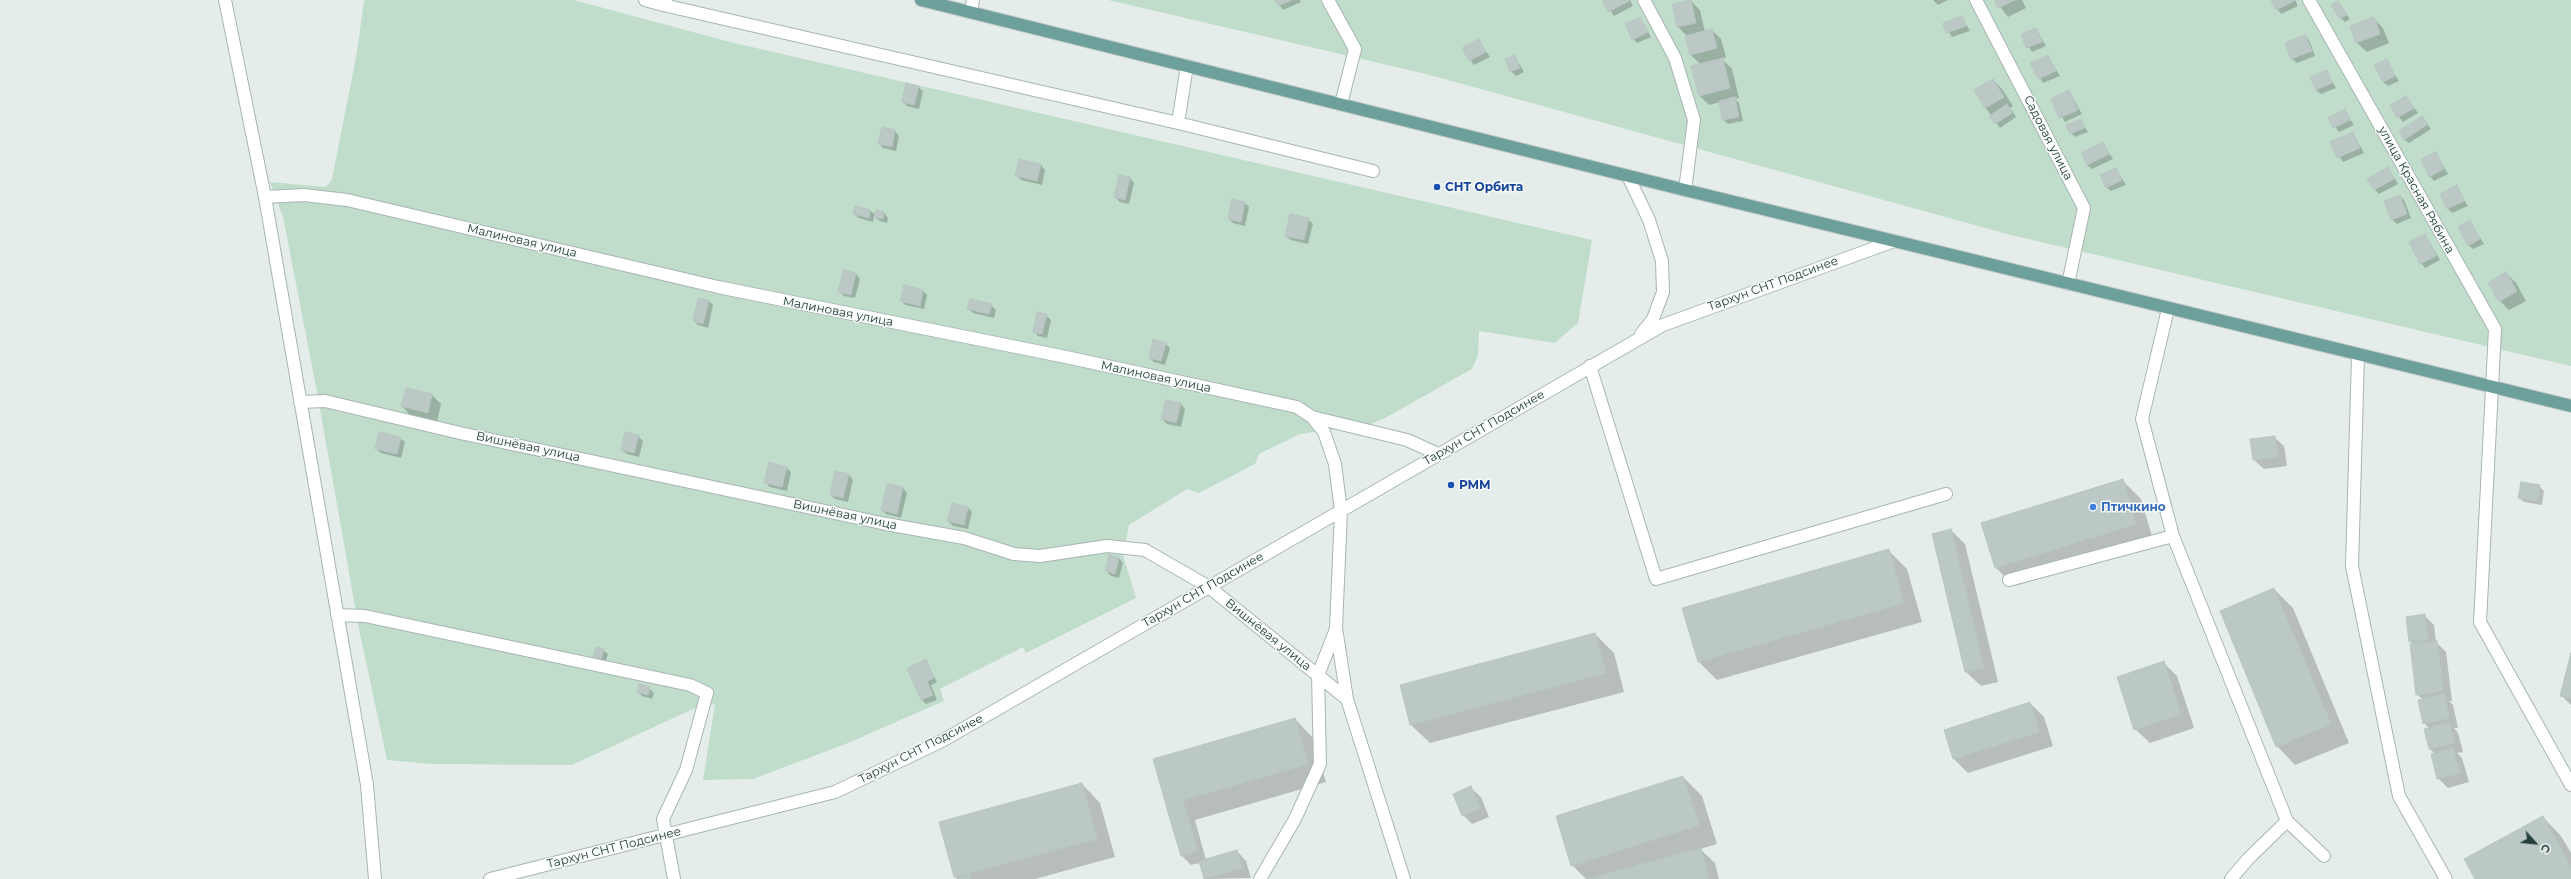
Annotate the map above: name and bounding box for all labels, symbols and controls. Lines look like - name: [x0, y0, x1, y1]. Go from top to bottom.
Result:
- street label: Садовая улица: [2020, 93, 2076, 183]
- street label: улица Красная Рябина: [2375, 124, 2457, 256]
- place label: СНТ Орбита: [1445, 180, 1523, 194]
- marker: СНТ Орбита: [1432, 182, 1442, 192]
- street label: Малиновая улица: [466, 221, 578, 261]
- street label: Тархун СНТ Подсинее: [1706, 254, 1840, 314]
- street label: Малиновая улица: [782, 294, 894, 330]
- street label: Малиновая улица: [1100, 358, 1212, 396]
- street label: Тархун СНТ Подсинее: [1421, 387, 1547, 469]
- street label: Вишнёвая улица: [475, 429, 581, 465]
- place label: РММ: [1459, 478, 1491, 492]
- marker: РММ: [1446, 480, 1456, 490]
- street label: Вишнёвая улица: [792, 497, 898, 533]
- place label: Птичкино: [2101, 500, 2166, 514]
- marker: Птичкино: [2088, 502, 2098, 512]
- street label: Тархун СНТ Подсинее: [1140, 549, 1266, 631]
- street label: Вишнёвая улица: [1222, 596, 1314, 674]
- street label: Тархун СНТ Подсинее: [856, 711, 986, 787]
- north arrow: [2515, 823, 2555, 863]
- street label: Тархун СНТ Подсинее: [545, 824, 683, 872]
- text: С: [2538, 842, 2554, 855]

